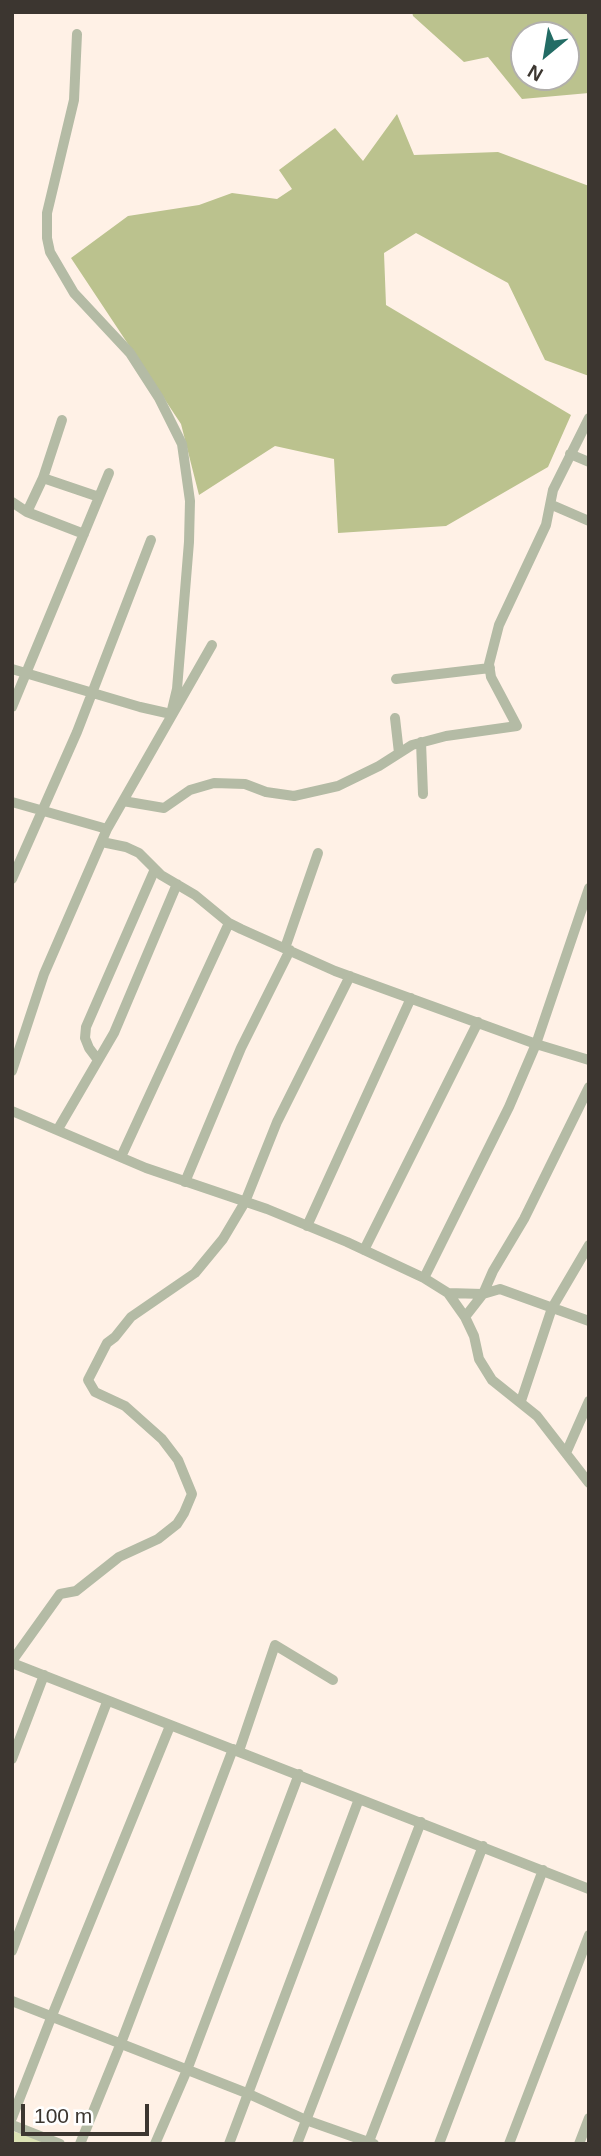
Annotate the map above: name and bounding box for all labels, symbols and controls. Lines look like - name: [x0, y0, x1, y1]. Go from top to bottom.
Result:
- north arrow: [510, 21, 580, 91]
- text: N: [524, 60, 546, 85]
- scale bar: [24, 2090, 152, 2134]
- text: 100 m: [34, 2104, 92, 2127]

